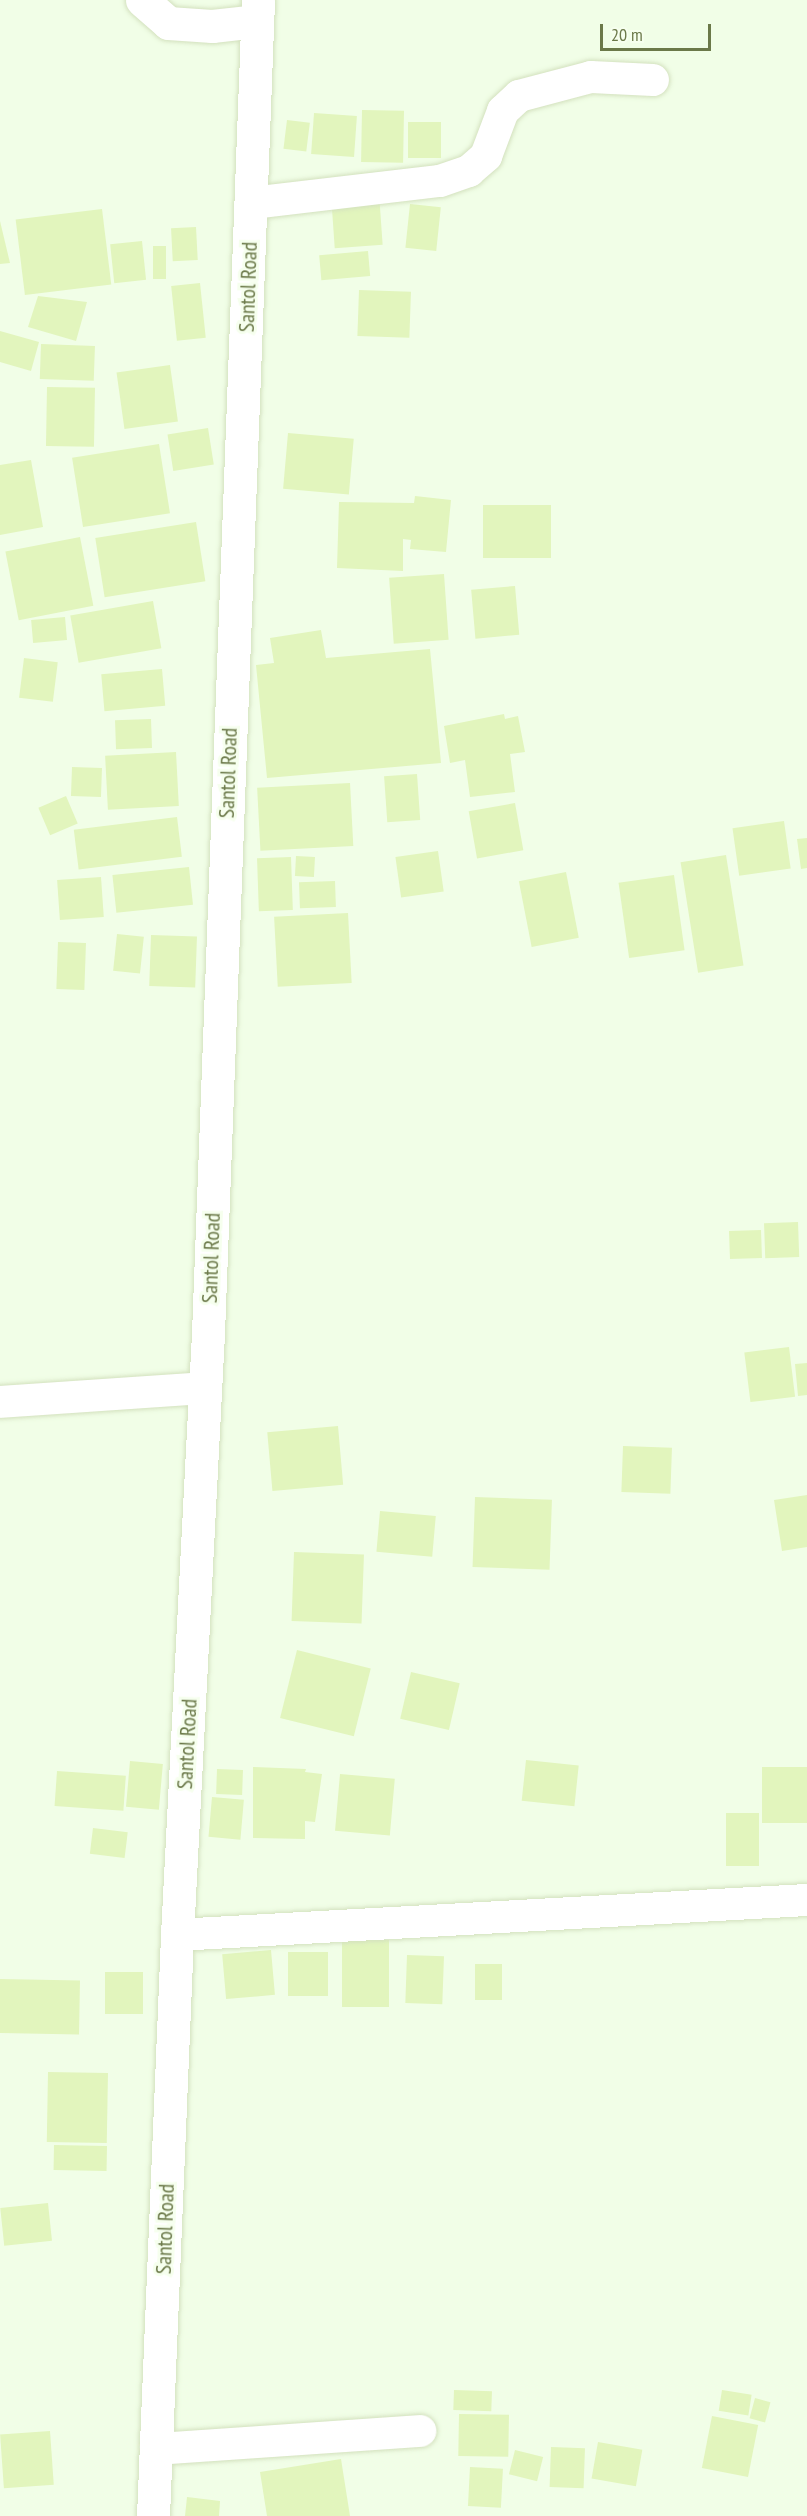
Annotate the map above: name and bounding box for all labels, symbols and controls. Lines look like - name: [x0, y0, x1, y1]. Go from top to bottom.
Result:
- scale bar: [603, 12, 714, 50]
- text: 20 m: [611, 23, 643, 46]
- street label: Santol Road: [233, 241, 263, 333]
- street label: Santol Road: [213, 727, 243, 819]
- street label: Santol Road: [196, 1212, 226, 1304]
- street label: Santol Road: [171, 1698, 203, 1790]
- street label: Santol Road: [150, 2183, 180, 2275]

